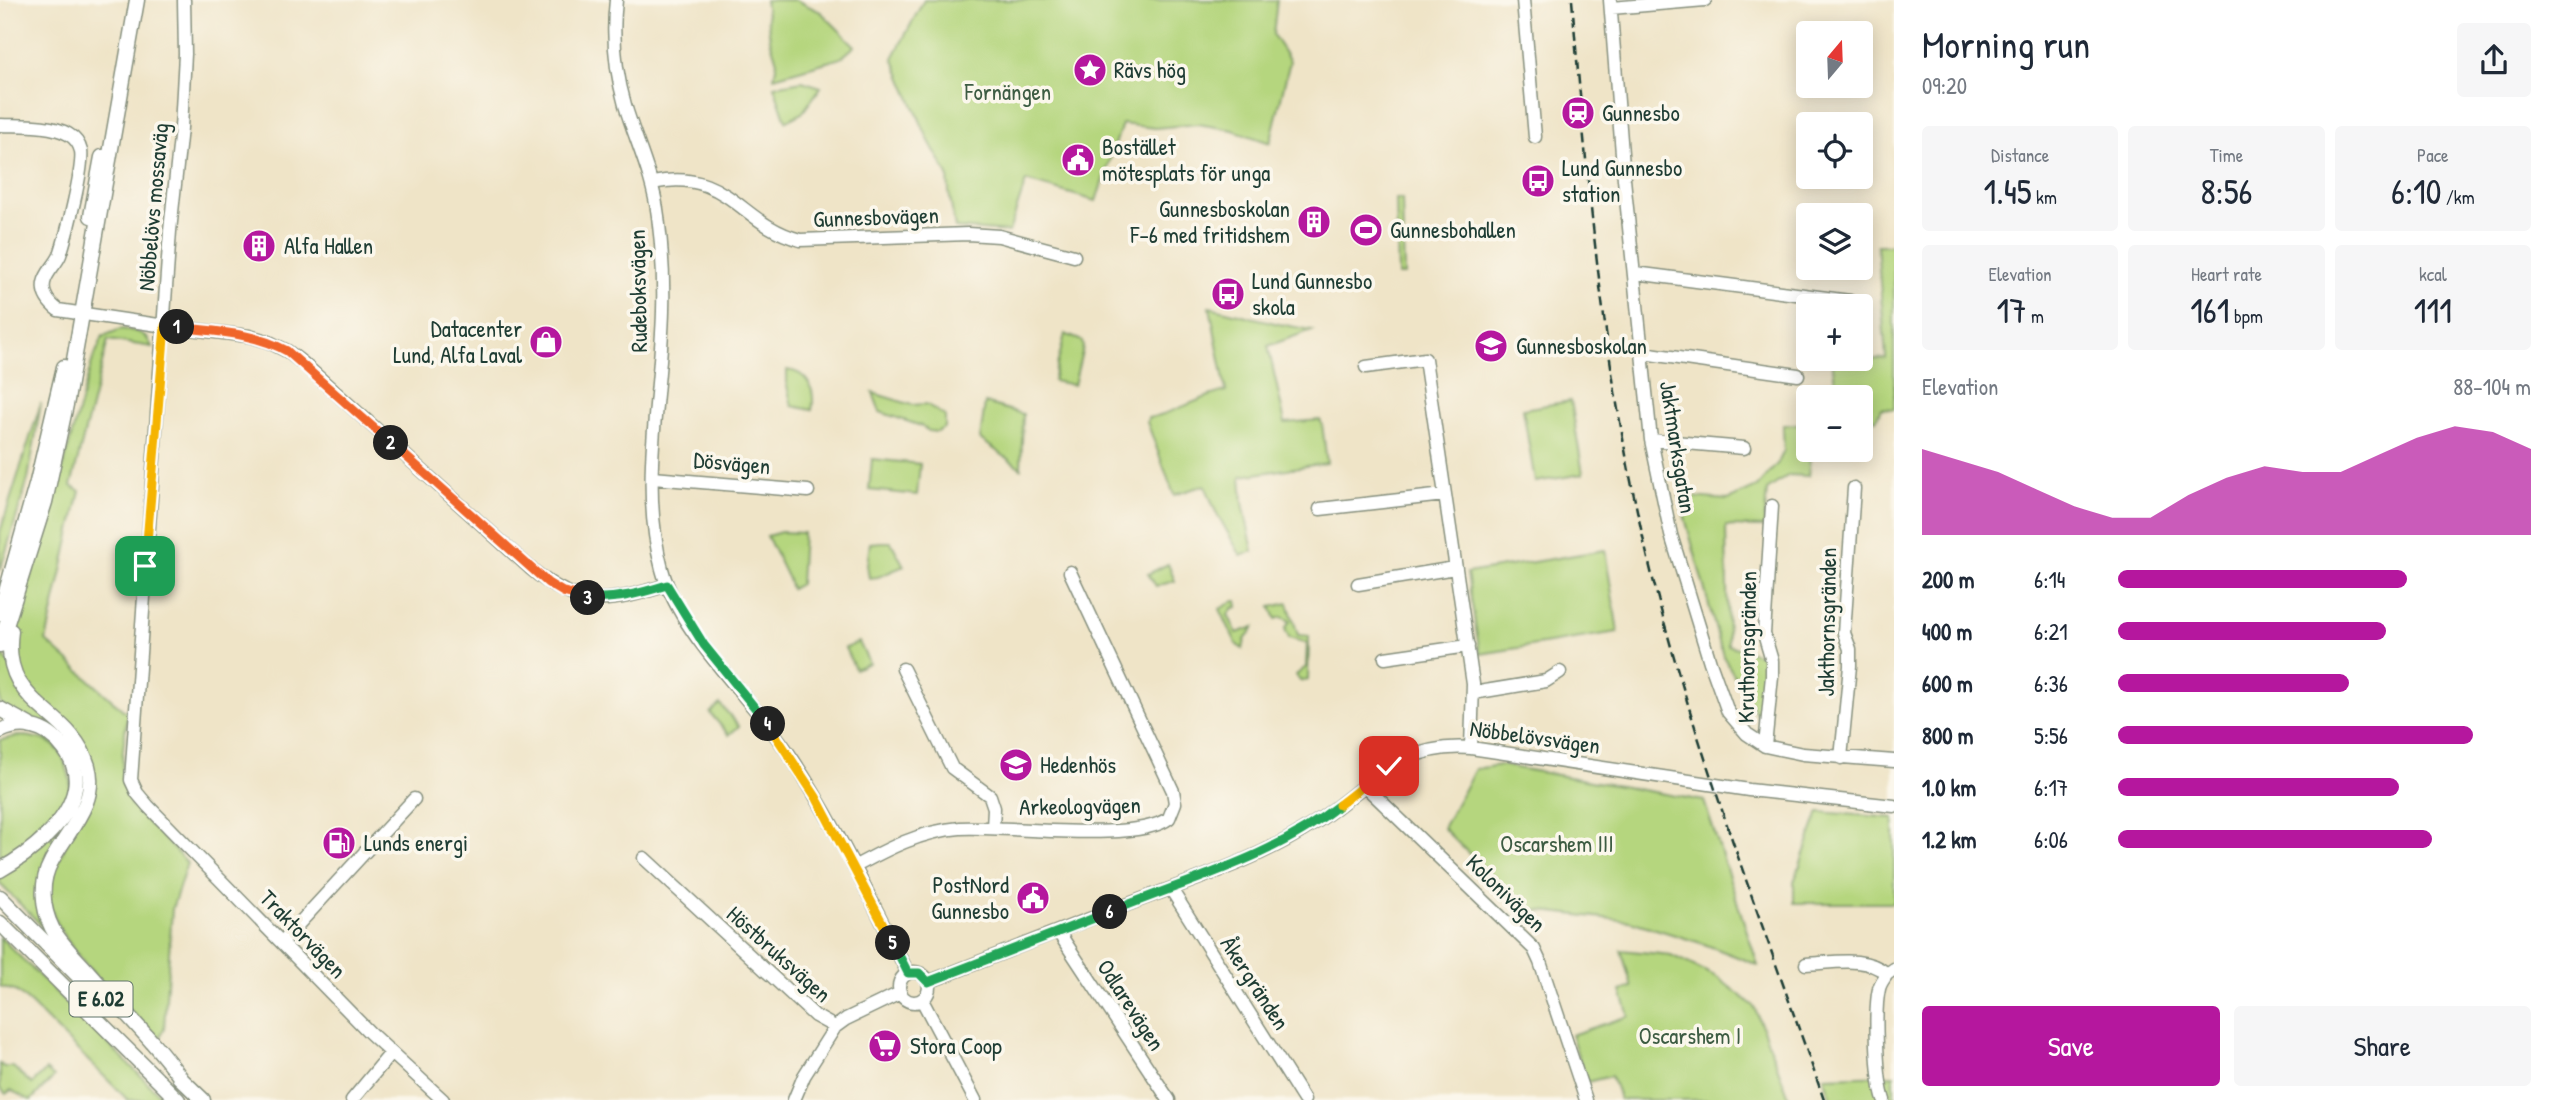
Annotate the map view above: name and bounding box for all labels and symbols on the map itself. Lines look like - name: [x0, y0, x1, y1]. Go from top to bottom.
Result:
- north arrow: [1796, 21, 1872, 98]
- place icon: Rävs hög: [1071, 51, 1109, 89]
- place label: Rävs hög: [1114, 54, 1186, 85]
- park label: Fornängen: [964, 76, 1051, 107]
- station icon: Gunnesbo: [1559, 94, 1597, 132]
- place label: Gunnesbo: [1602, 97, 1680, 128]
- street label: Nöbbelövs mossaväg: [130, 122, 175, 292]
- place label: Bostället mötesplats för unga: [1102, 131, 1270, 188]
- public building icon: Bostället mötesplats för unga: [1059, 141, 1097, 179]
- place label: Lund Gunnesbo station: [1562, 152, 1682, 209]
- bus stop icon: Lund Gunnesbo station: [1519, 162, 1557, 200]
- place label: Gunnesboskolan F–6 med fritidshem: [1130, 193, 1290, 250]
- street label: Gunnesbovägen: [813, 199, 939, 234]
- building icon: Gunnesboskolan F–6 med fritidshem: [1295, 203, 1333, 241]
- sports icon: Gunnesbohallen: [1347, 211, 1385, 249]
- place label: Gunnesbohallen: [1390, 214, 1516, 245]
- building icon: Alfa Hallen: [240, 227, 278, 265]
- street label: Rudeboksvägen: [621, 229, 654, 353]
- place label: Alfa Hallen: [284, 230, 373, 261]
- place label: Lund Gunnesbo skola: [1252, 265, 1372, 322]
- bus stop icon: Lund Gunnesbo skola: [1209, 275, 1247, 313]
- pin: 1: [160, 310, 194, 344]
- place label: Datacenter Lund, Alfa Laval: [393, 313, 523, 370]
- shop icon: Datacenter Lund, Alfa Laval: [527, 323, 565, 361]
- school or university icon: Gunnesboskolan: [1472, 327, 1510, 365]
- place label: Gunnesboskolan: [1516, 330, 1647, 361]
- street label: Jaktmarksgatan: [1653, 379, 1704, 515]
- pin: 2: [374, 426, 408, 460]
- street label: Dösvägen: [692, 444, 772, 481]
- pin: [115, 536, 175, 596]
- street label: Jakthornsgränden: [1810, 547, 1843, 697]
- street label: Kruthornsgränden: [1730, 571, 1763, 723]
- pin: 3: [570, 580, 606, 616]
- pin: 4: [750, 706, 786, 742]
- street label: Nöbbelövsvägen: [1468, 712, 1602, 761]
- pin: [1359, 736, 1419, 796]
- school or university icon: Hedenhös: [997, 746, 1035, 784]
- place label: Hedenhös: [1040, 749, 1116, 780]
- street label: Arkeologvägen: [1019, 789, 1141, 822]
- fuel station icon: Lunds energi: [320, 824, 358, 862]
- place label: Lunds energi: [364, 827, 468, 858]
- park label: Oscarshem III: [1500, 828, 1614, 859]
- street label: Kolonivägen: [1460, 847, 1553, 939]
- place label: PostNord Gunnesbo: [931, 869, 1009, 926]
- public building icon: PostNord Gunnesbo: [1014, 879, 1052, 917]
- street label: Traktorvägen: [253, 883, 353, 985]
- pin: 6: [1092, 894, 1128, 930]
- street label: Höstbruksvägen: [720, 898, 838, 1009]
- pin: 5: [876, 926, 910, 960]
- street label: Åkergränden: [1214, 930, 1297, 1036]
- street label: Odlarevägen: [1090, 953, 1172, 1056]
- road number: E 6.02: [70, 982, 132, 1016]
- park label: Oscarshem I: [1639, 1020, 1741, 1051]
- supermarket icon: Stora Coop: [866, 1027, 904, 1065]
- place label: Stora Coop: [910, 1030, 1002, 1061]

